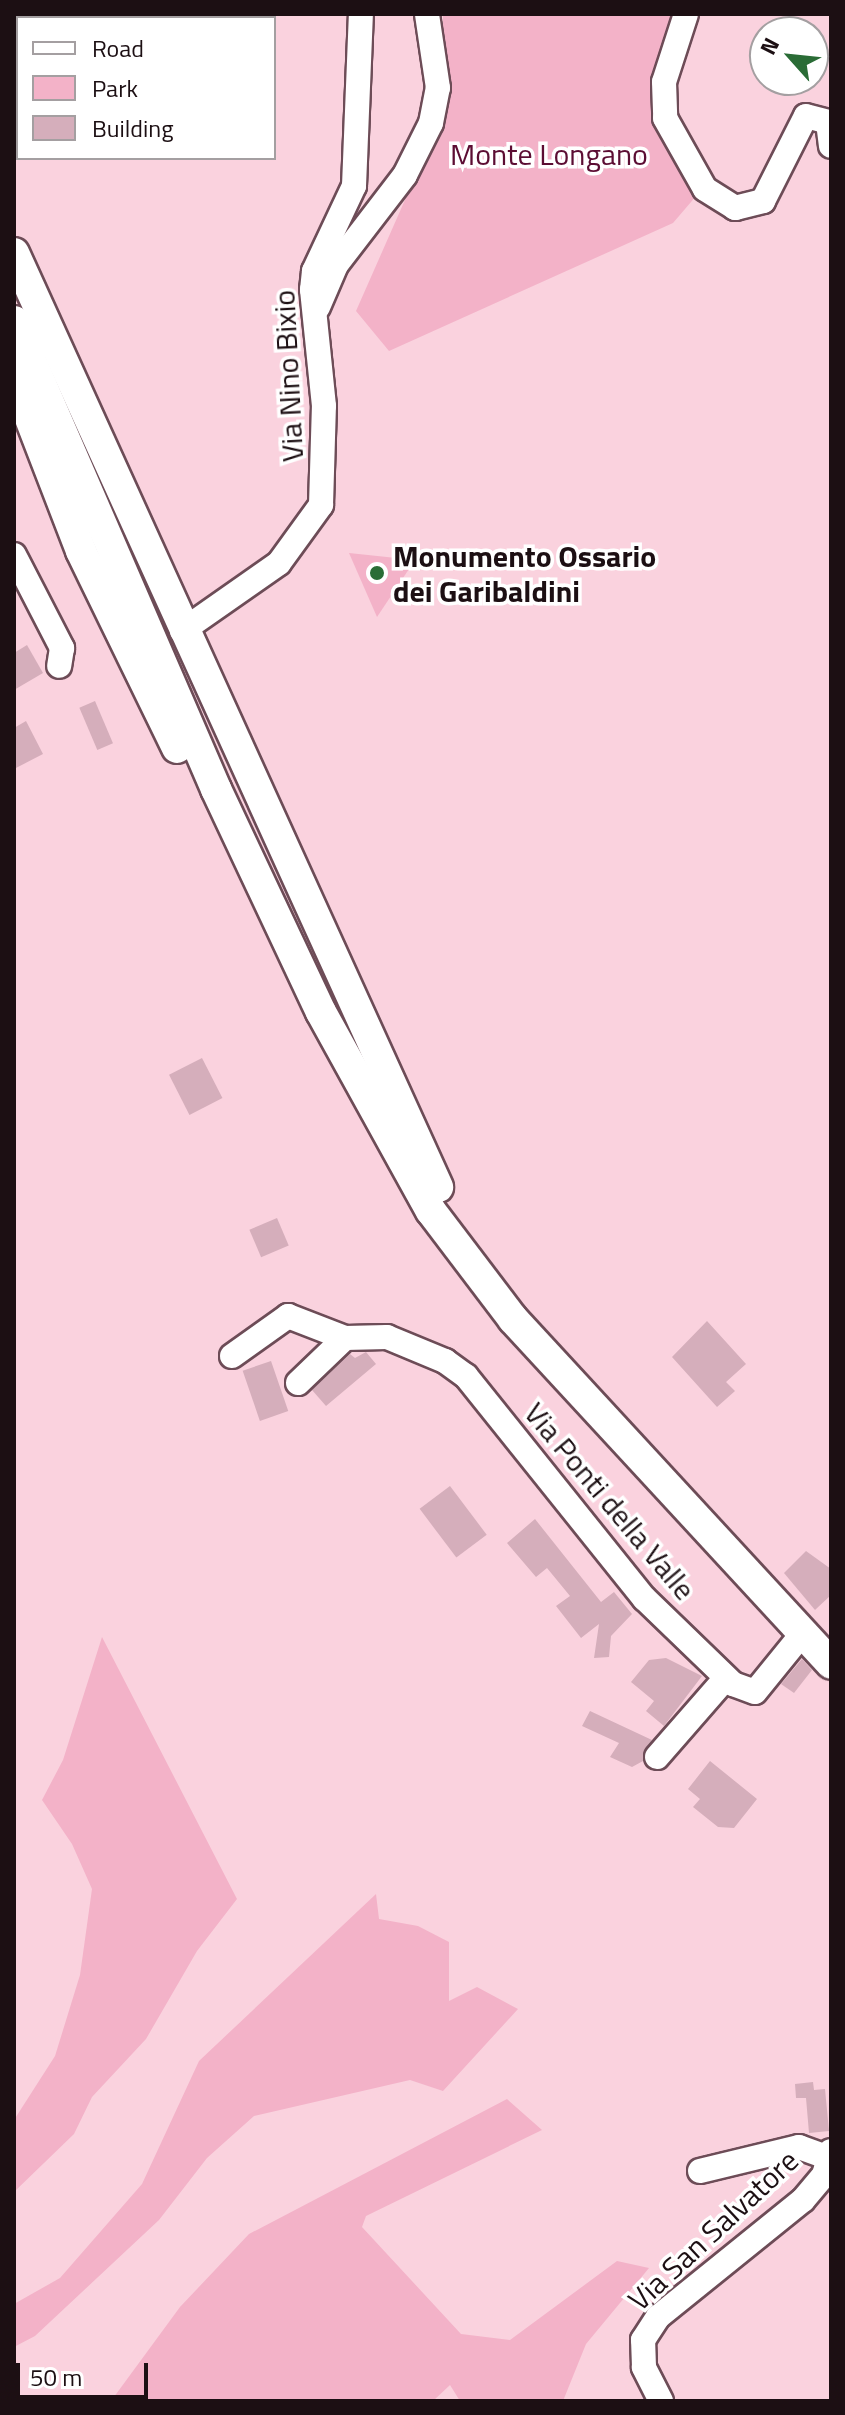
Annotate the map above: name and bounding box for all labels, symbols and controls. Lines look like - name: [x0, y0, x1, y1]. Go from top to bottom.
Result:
- legend: [16, 16, 276, 160]
- north arrow: [749, 16, 829, 96]
- text: Road: [92, 30, 144, 66]
- text: N: [751, 32, 788, 61]
- text: Park: [92, 70, 138, 106]
- text: Building: [92, 110, 174, 146]
- park label: Monte Longano: [450, 136, 648, 172]
- street label: Via Nino Bixio: [266, 289, 310, 463]
- place label: Monumento Ossario dei Garibaldini: [393, 538, 656, 608]
- marker: Monumento Ossario dei Garibaldini: [368, 564, 386, 582]
- street label: Via Ponti della Valle: [517, 1395, 703, 1607]
- street label: Via San Salvatore: [621, 2142, 805, 2318]
- scale bar: [20, 2347, 152, 2397]
- text: 50 m: [30, 2359, 82, 2395]

